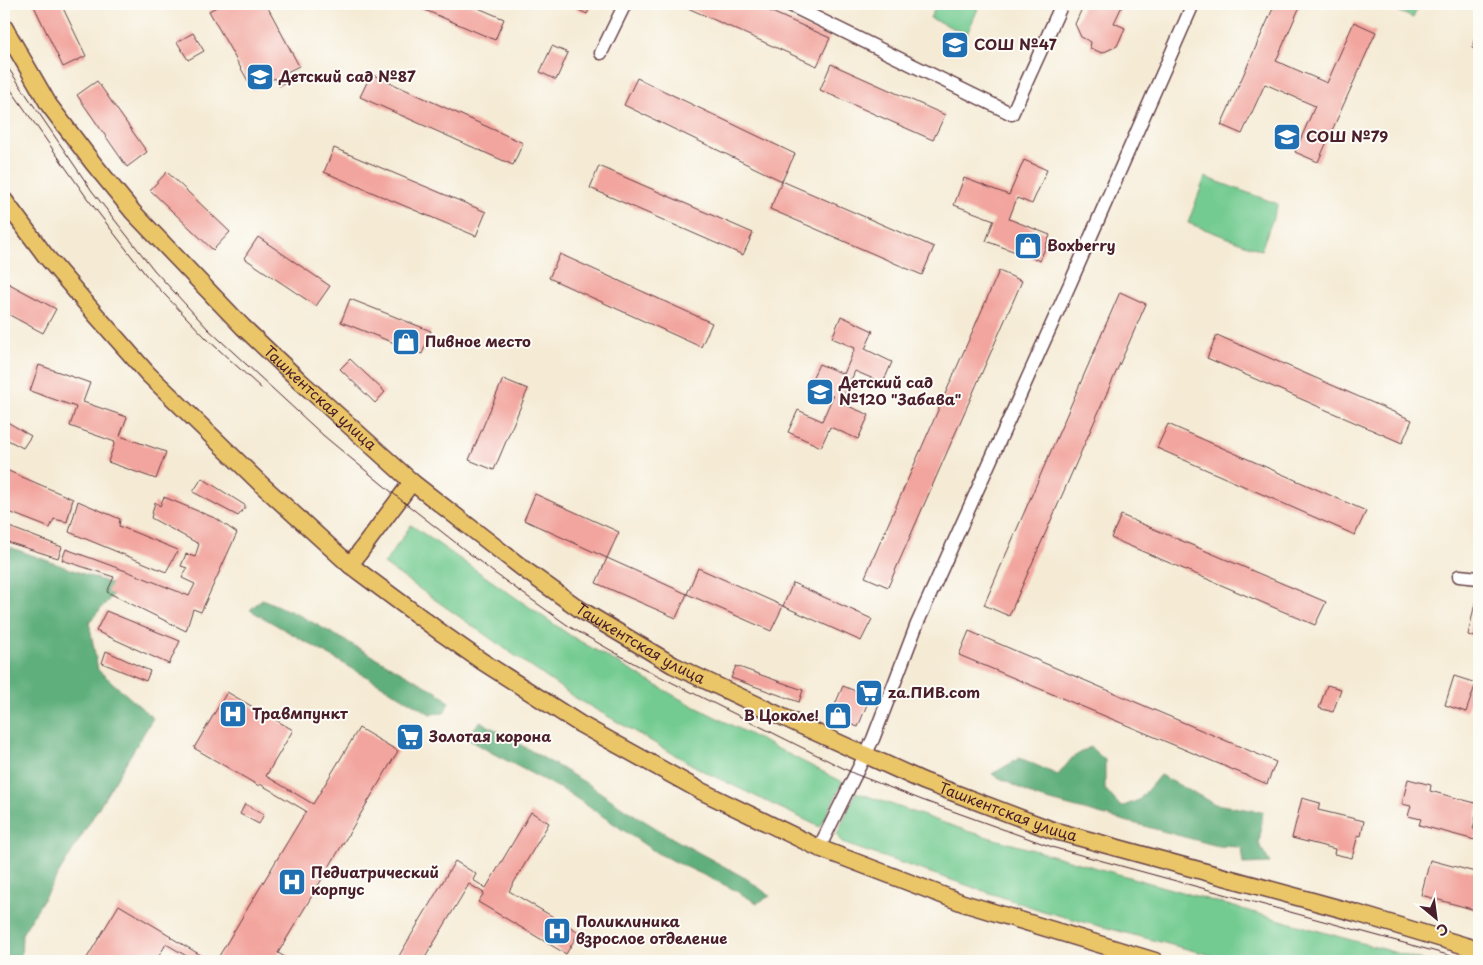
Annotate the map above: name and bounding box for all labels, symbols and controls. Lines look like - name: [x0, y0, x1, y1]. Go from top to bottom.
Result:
- school or university icon: СОШ №47: [940, 30, 970, 60]
- place label: СОШ №47: [974, 32, 1057, 55]
- school or university icon: Детский сад №87: [245, 62, 275, 92]
- place label: Детский сад №87: [278, 64, 416, 87]
- school or university icon: СОШ №79: [1272, 122, 1302, 152]
- place label: СОШ №79: [1306, 124, 1388, 147]
- shop icon: Boxberry: [1013, 231, 1043, 261]
- place label: Boxberry: [1047, 233, 1116, 256]
- shop icon: Пивное место: [391, 327, 421, 357]
- place label: Пивное место: [425, 329, 531, 352]
- street label: Ташкентская улица: [259, 339, 383, 455]
- place label: Детский сад №120 "Забава": [838, 370, 962, 410]
- school or university icon: Детский сад №120 "Забава": [805, 377, 835, 407]
- street label: Ташкентская улица: [571, 597, 710, 689]
- supermarket icon: za.ПИВ.com: [854, 678, 884, 708]
- place label: za.ПИВ.com: [888, 680, 980, 703]
- hospital icon: Травмпункт: [218, 699, 248, 729]
- place label: Травмпункт: [252, 701, 349, 724]
- shop icon: В Цоколе!: [823, 701, 853, 731]
- place label: В Цоколе!: [743, 703, 819, 726]
- supermarket icon: Золотая корона: [395, 722, 425, 752]
- place label: Золотая корона: [428, 724, 552, 747]
- street label: Ташкентская улица: [936, 775, 1081, 847]
- place label: Педиатрический корпус: [311, 860, 439, 900]
- hospital icon: Педиатрический корпус: [277, 867, 307, 897]
- north arrow: [1410, 892, 1460, 942]
- place label: Поликлиника взрослое отделение: [576, 909, 727, 949]
- hospital icon: Поликлиника взрослое отделение: [542, 916, 572, 946]
- text: С: [1433, 918, 1452, 942]

